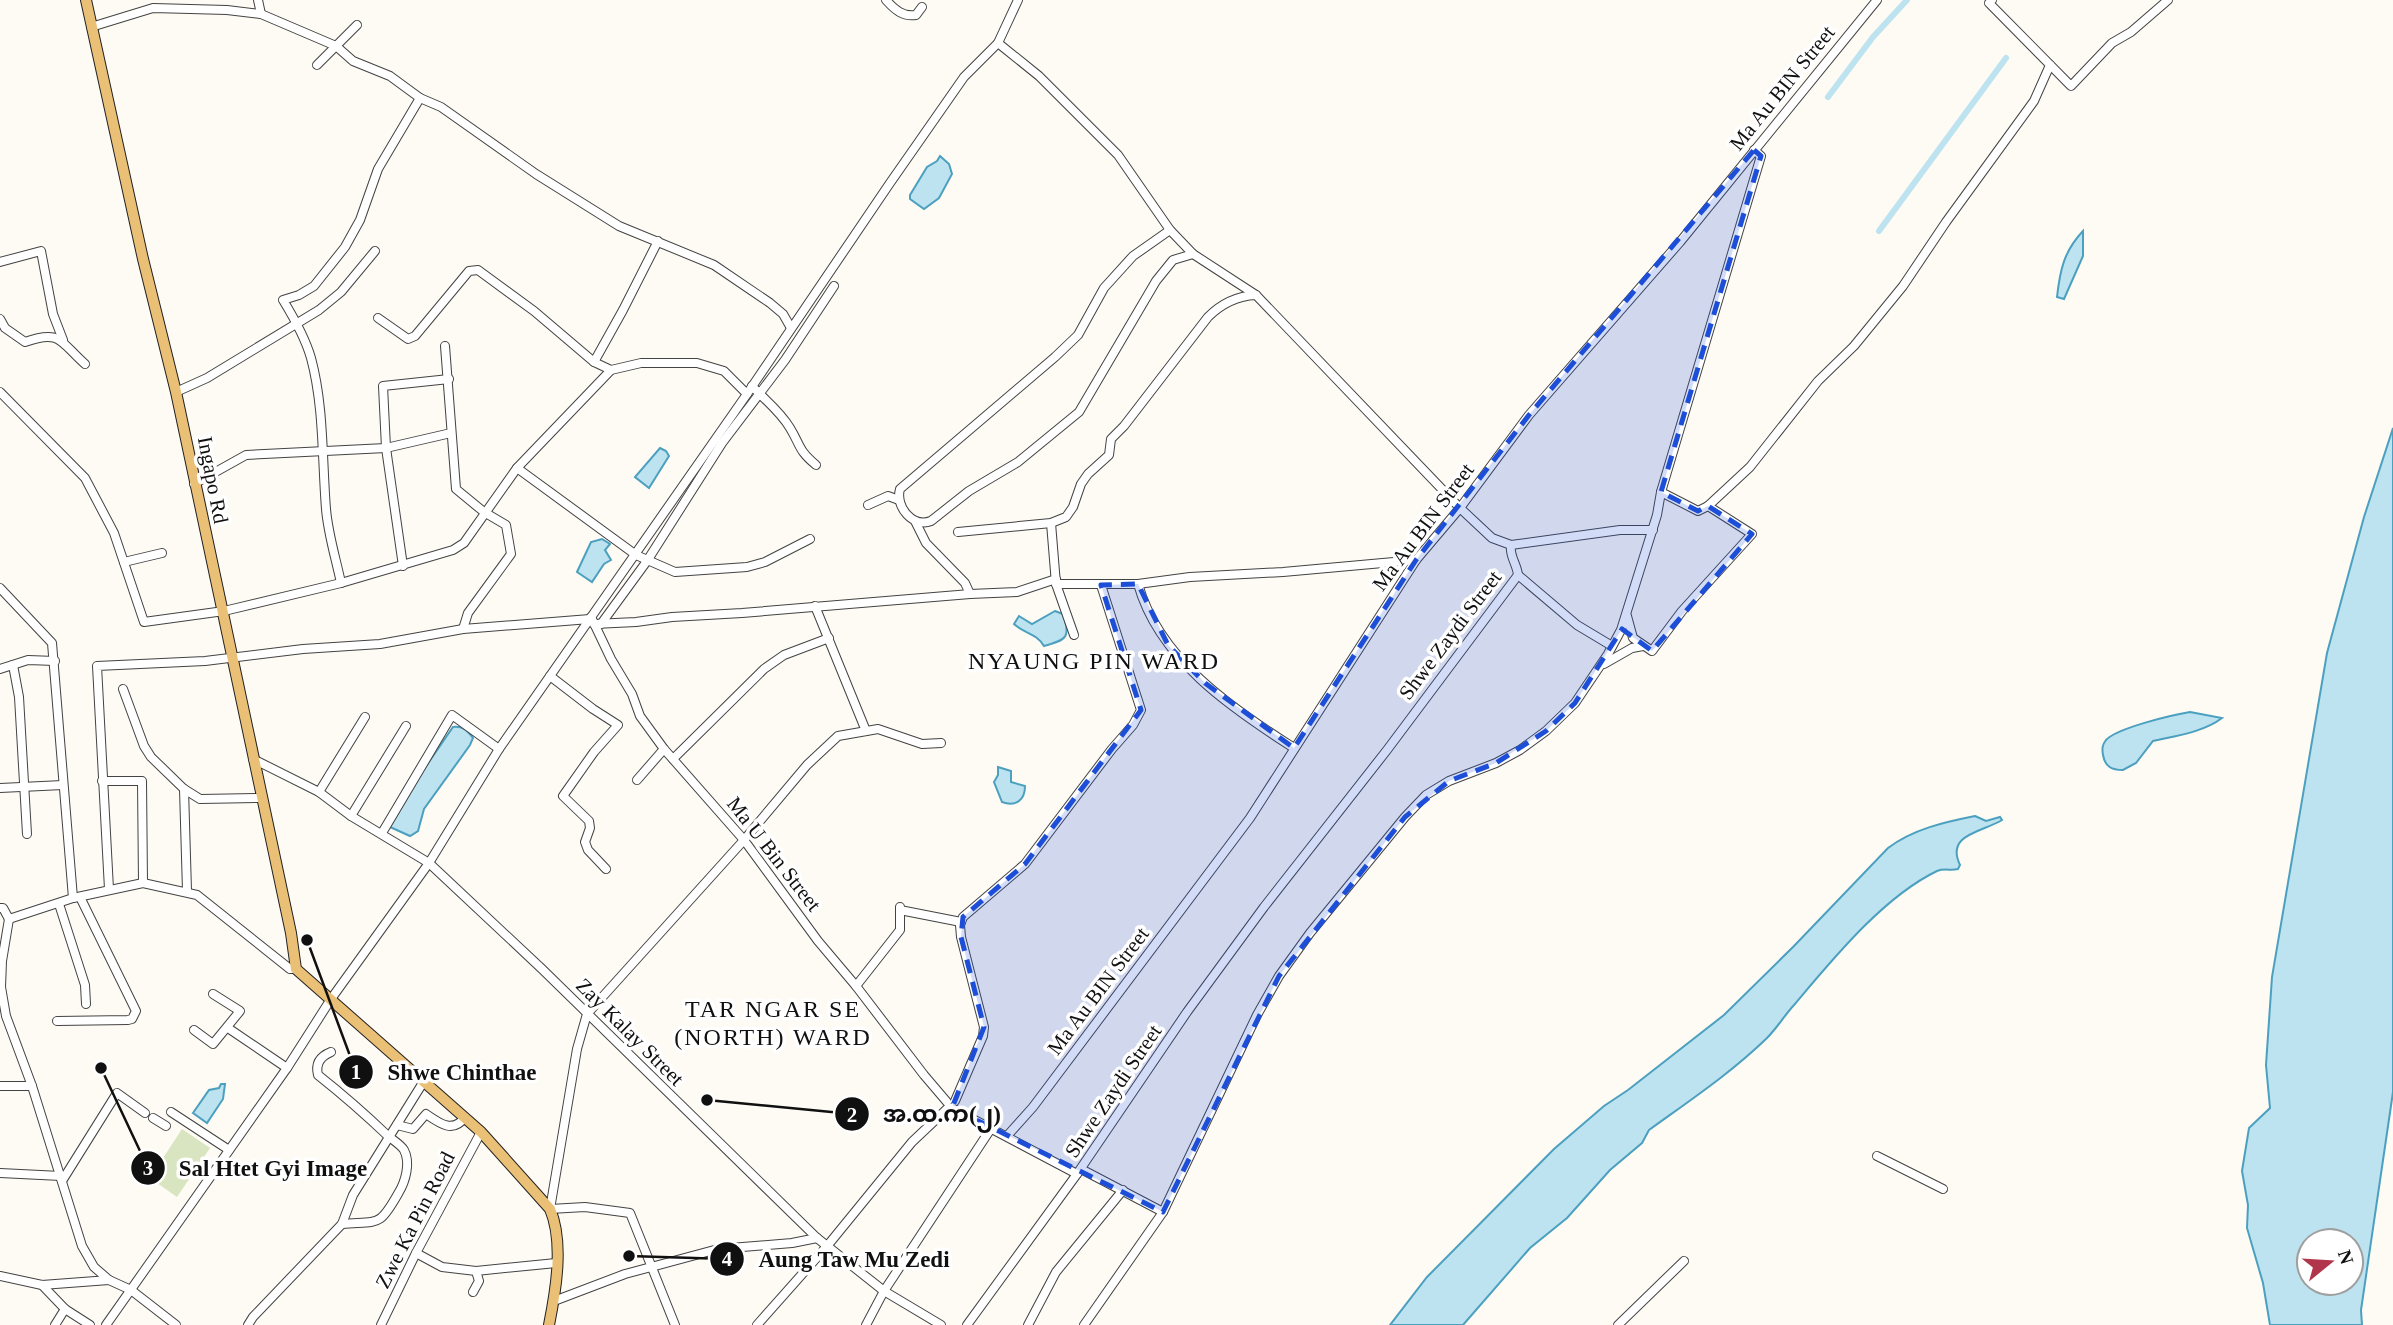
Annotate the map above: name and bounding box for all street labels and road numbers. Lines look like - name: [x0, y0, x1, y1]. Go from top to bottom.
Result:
- street label: Ma Au BIN Street: [1724, 21, 1840, 155]
- street label: Ingapo Rd: [193, 434, 233, 526]
- street label: Ma Au BIN Street: [1367, 458, 1479, 595]
- street label: Shwe Zaydi Street: [1394, 566, 1506, 704]
- street label: Ma U Bin Street: [722, 792, 826, 916]
- street label: Ma Au BIN Street: [1042, 922, 1154, 1059]
- street label: Zay Kalay Street: [571, 973, 689, 1091]
- street label: Shwe Zaydi Street: [1060, 1020, 1166, 1162]
- street label: Zwe Ka Pin Road: [370, 1147, 460, 1292]

